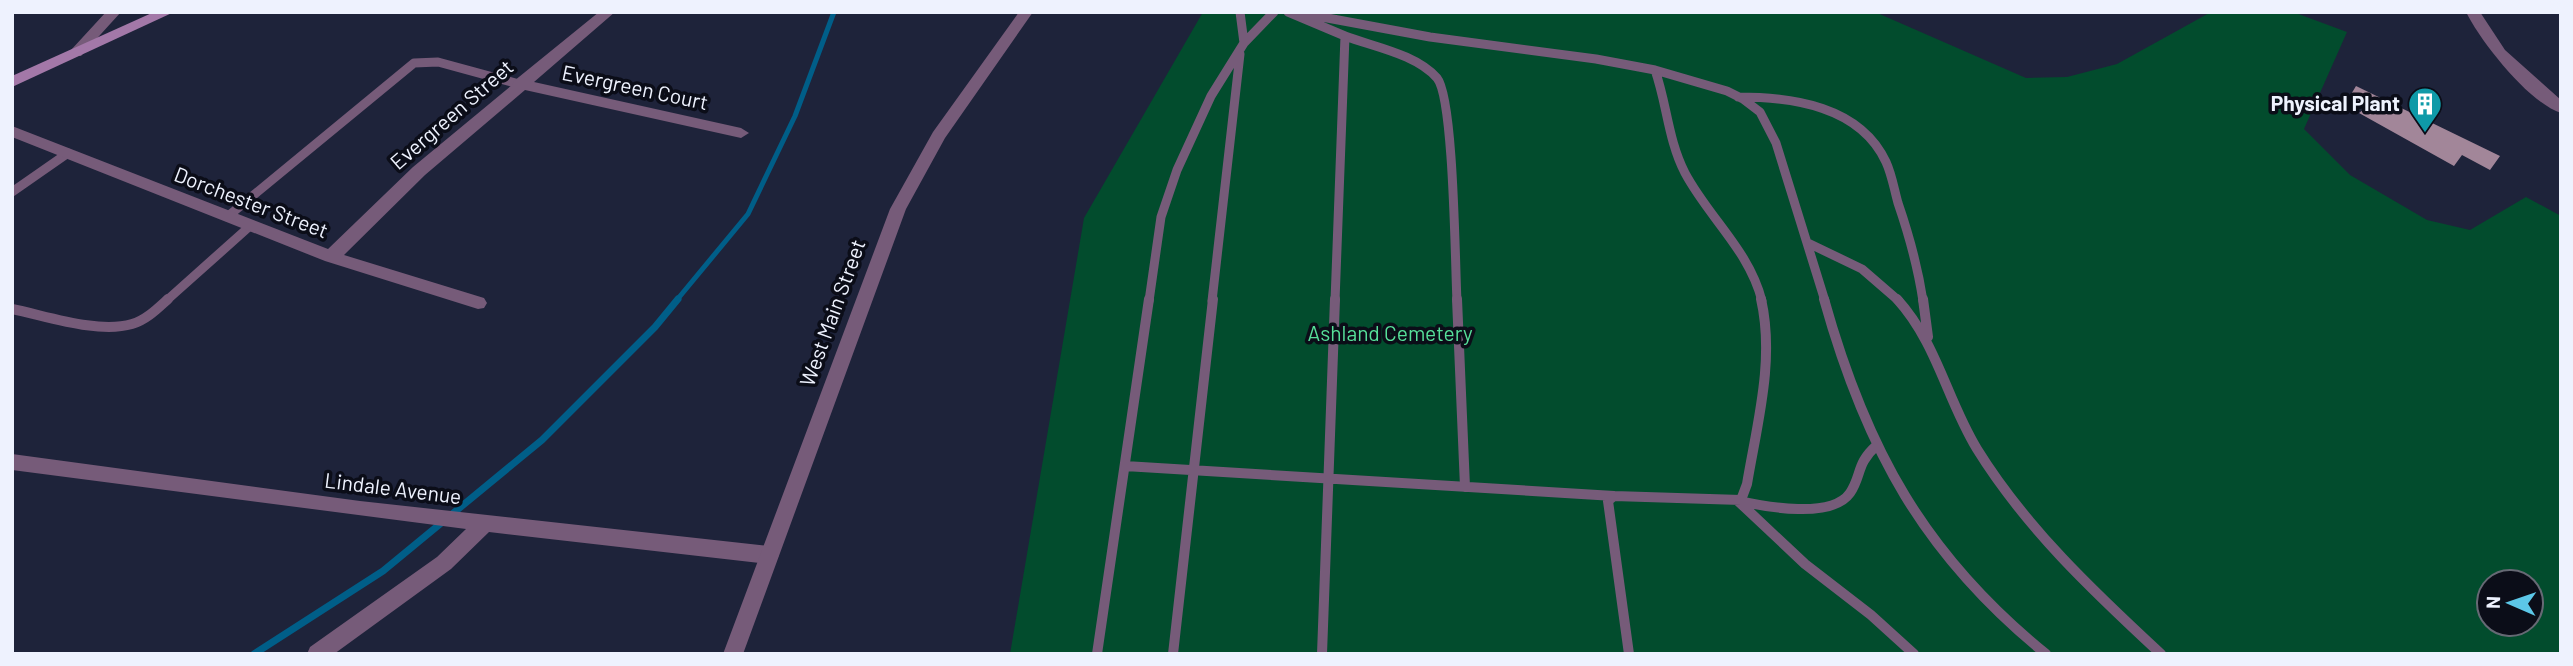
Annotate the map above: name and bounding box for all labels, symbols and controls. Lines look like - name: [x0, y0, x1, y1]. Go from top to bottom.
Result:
- street label: Evergreen Street: [384, 54, 518, 174]
- street label: Evergreen Court: [560, 59, 711, 114]
- building icon: Physical Plant: [2406, 85, 2444, 134]
- place label: Physical Plant: [2271, 90, 2400, 115]
- street label: Dorchester Street: [171, 161, 332, 242]
- street label: West Main Street: [793, 236, 870, 389]
- park label: Ashland Cemetery: [1307, 320, 1473, 345]
- street label: Lindale Avenue: [323, 467, 463, 508]
- north arrow: [2475, 568, 2545, 638]
- text: N: [2481, 596, 2504, 609]

